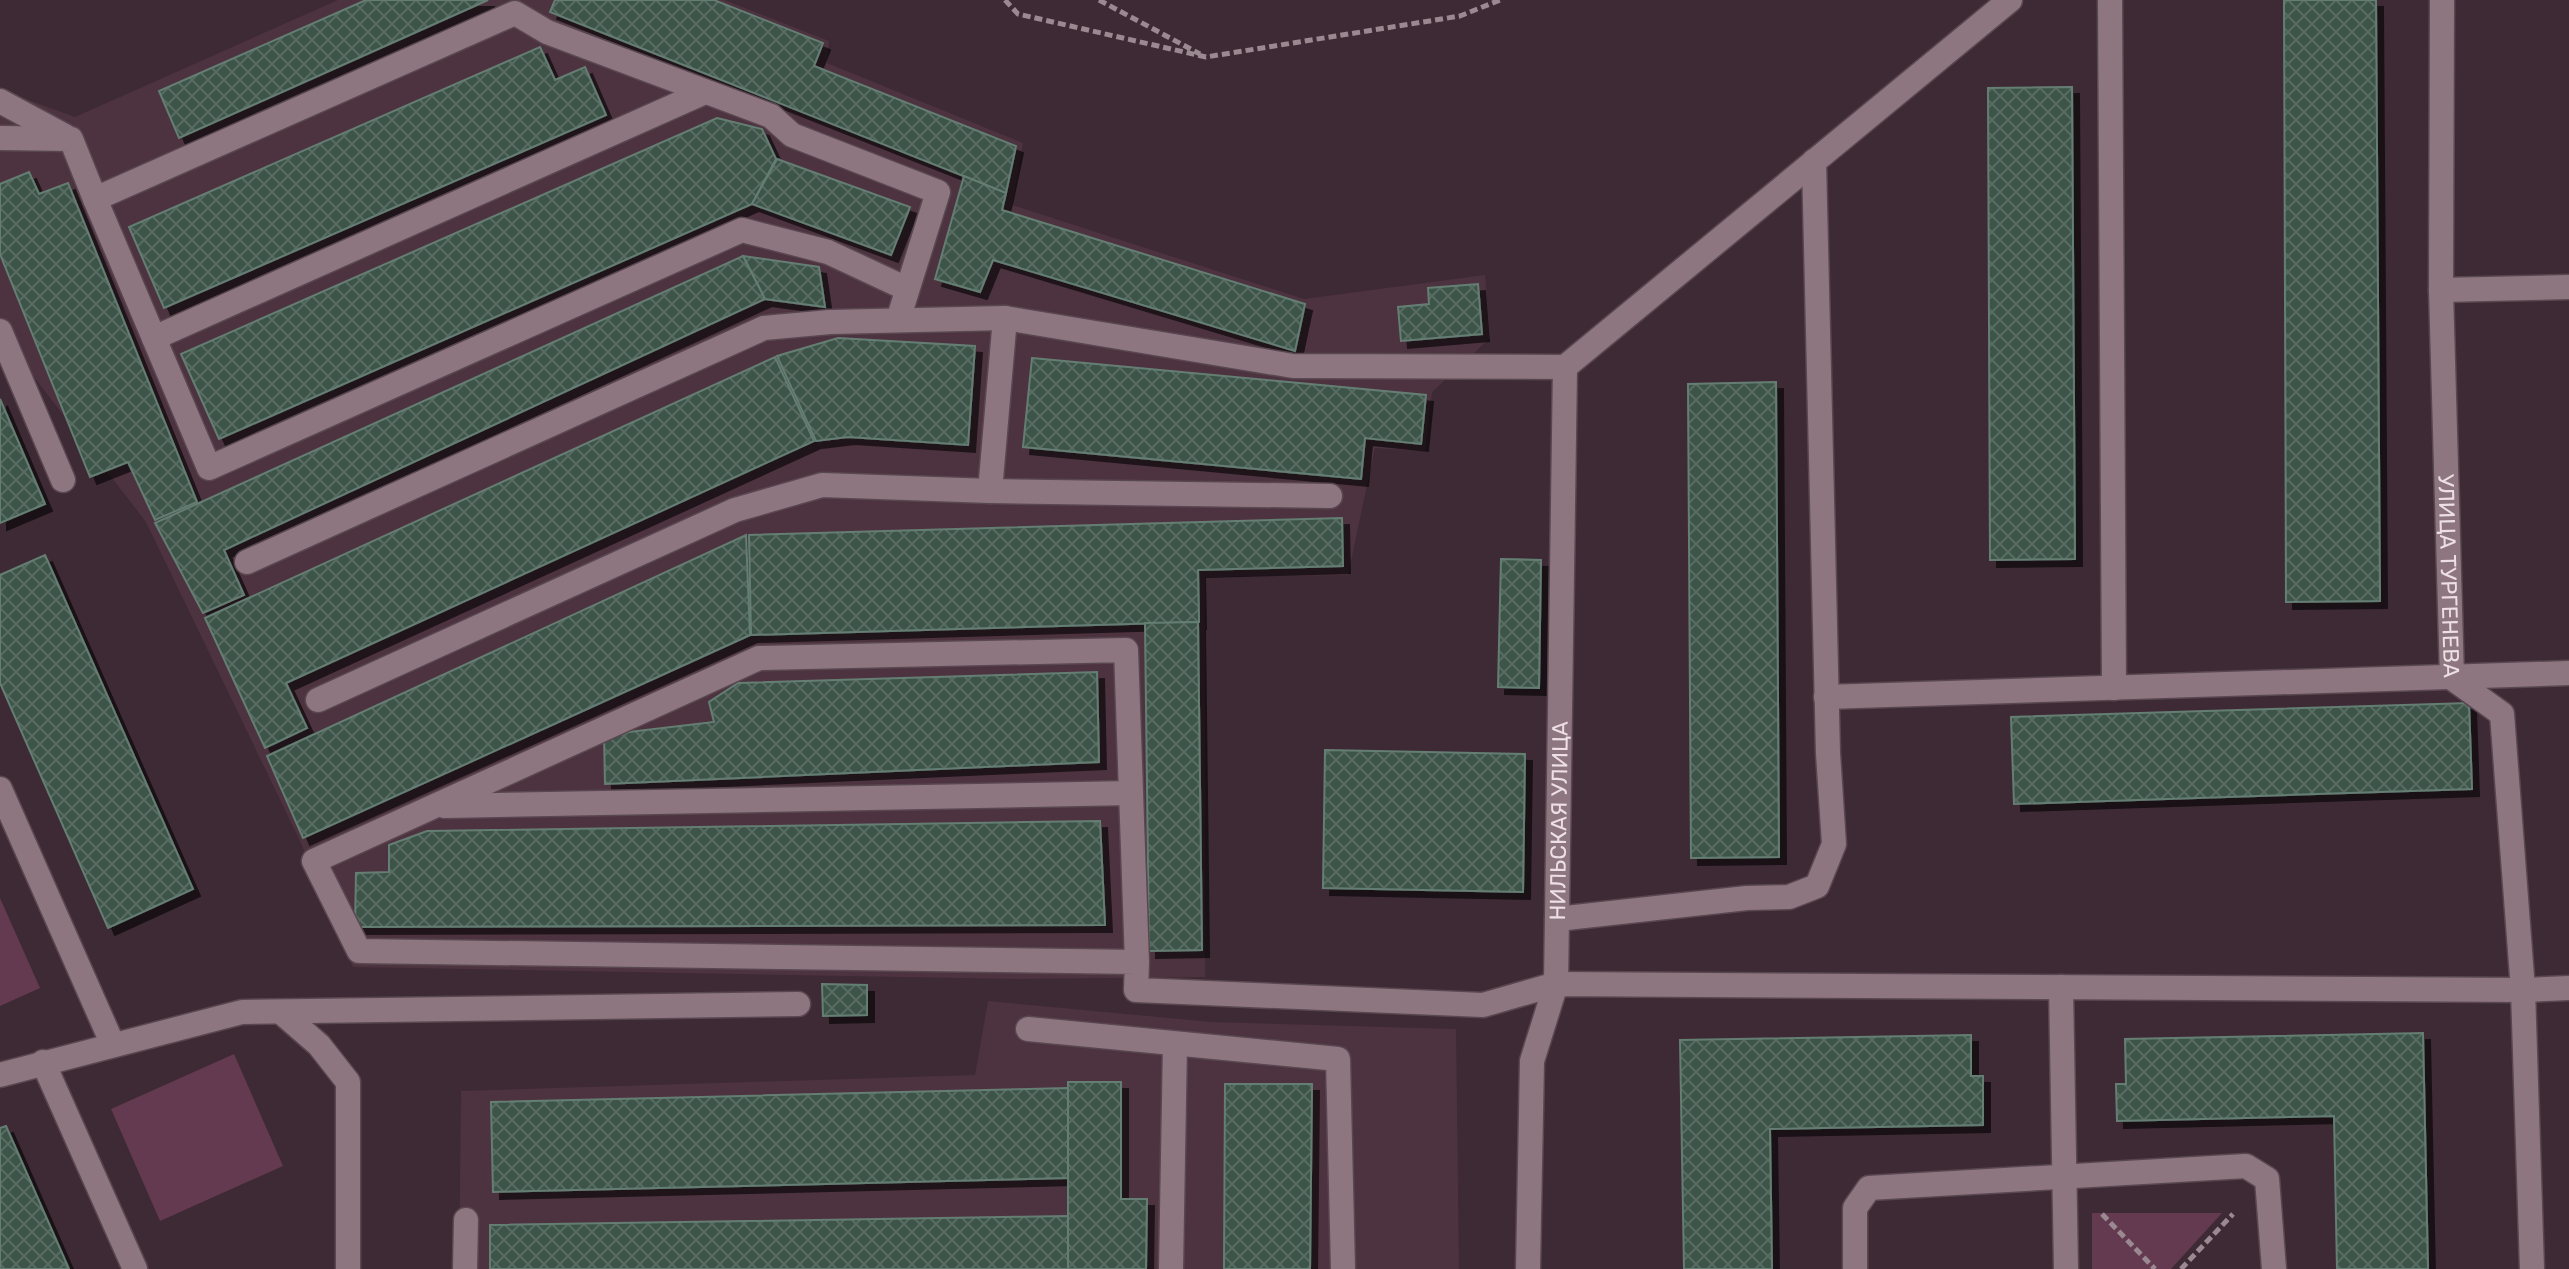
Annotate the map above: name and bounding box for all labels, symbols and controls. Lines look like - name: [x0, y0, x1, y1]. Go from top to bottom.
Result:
- street label: УЛИЦА ТУРГЕНЕВА: [2432, 474, 2465, 678]
- street label: НИЛЬСКАЯ УЛИЦА: [1544, 721, 1574, 921]

